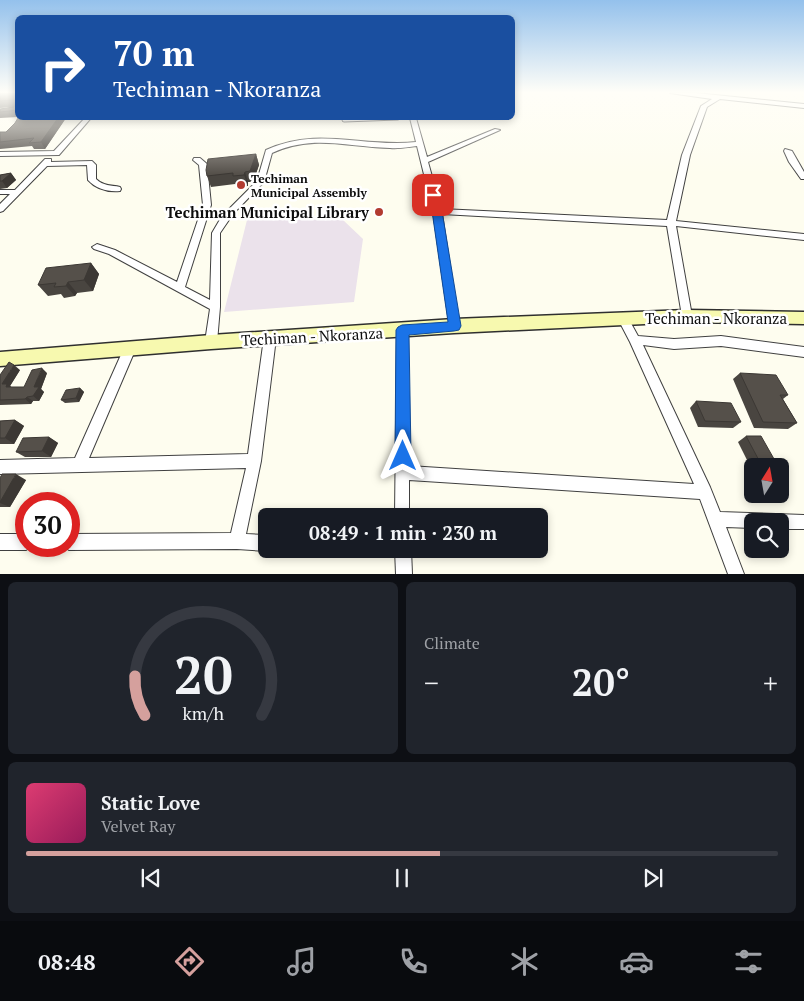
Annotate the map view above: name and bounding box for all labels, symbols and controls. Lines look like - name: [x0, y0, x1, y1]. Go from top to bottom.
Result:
- text: 70 m: [113, 30, 194, 76]
- icon: right: [30, 35, 95, 100]
- text: Techiman - Nkoranza: [113, 74, 321, 103]
- place label: Techiman Municipal Assembly: [251, 171, 367, 200]
- pin: [412, 174, 454, 216]
- marker: Techiman Municipal Assembly: [235, 179, 247, 191]
- icon: arrive: [419, 181, 447, 209]
- place label: Techiman Municipal Library: [165, 202, 370, 222]
- marker: Techiman Municipal Library: [373, 206, 385, 218]
- street label: Techiman - Nkoranza: [645, 308, 787, 328]
- street label: Techiman - Nkoranza: [241, 322, 384, 350]
- position arrow: [376, 429, 428, 481]
- north arrow: [744, 458, 789, 502]
- map controls: [744, 458, 789, 558]
- speed limit sign: 30: [15, 492, 80, 557]
- button: search: [744, 513, 789, 558]
- text: 08:49 · 1 min · 230 m: [309, 520, 497, 545]
- text: Climate: [424, 632, 480, 654]
- text: 20: [174, 640, 232, 709]
- text: 20°: [572, 657, 630, 707]
- text: −: [424, 664, 439, 701]
- text: +: [763, 664, 778, 701]
- text: km/h: [182, 701, 224, 725]
- text: Static Love: [101, 790, 200, 815]
- text: Velvet Ray: [101, 815, 175, 837]
- icon: previous: [137, 864, 165, 892]
- icon: pause: [388, 864, 416, 892]
- icon: next: [639, 864, 667, 892]
- icon: directions: [172, 944, 207, 979]
- icon: music: [284, 944, 319, 979]
- icon: phone: [396, 944, 431, 979]
- icon: climate: [507, 944, 542, 979]
- icon: car: [619, 944, 654, 979]
- icon: filters: [731, 944, 766, 979]
- text: 08:48: [38, 947, 96, 976]

